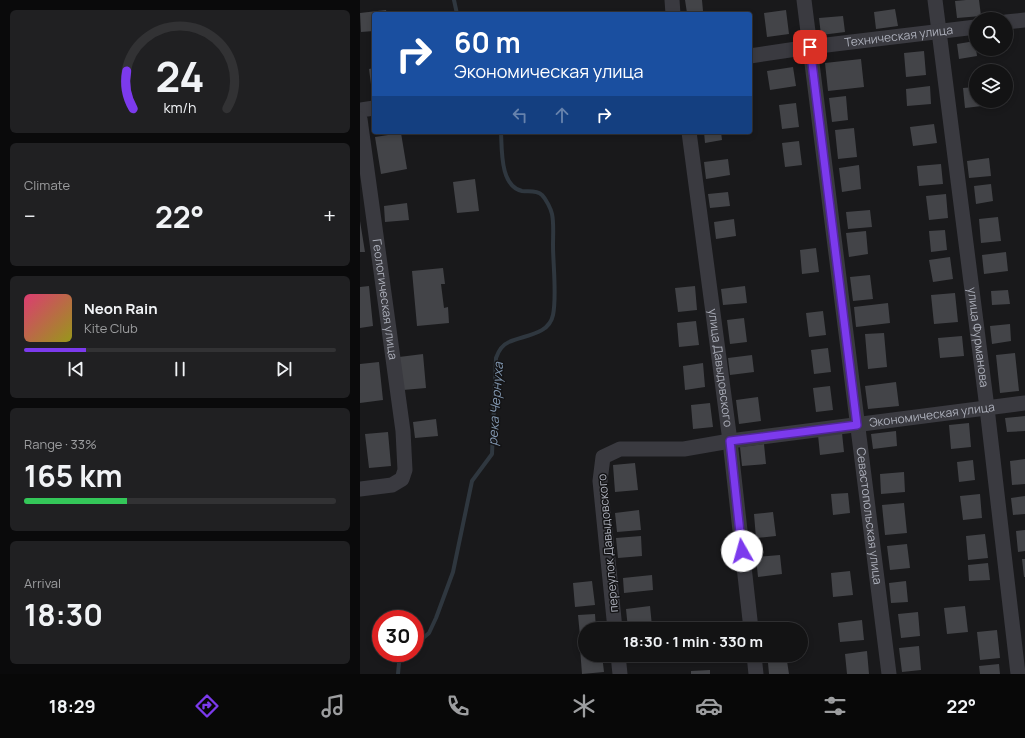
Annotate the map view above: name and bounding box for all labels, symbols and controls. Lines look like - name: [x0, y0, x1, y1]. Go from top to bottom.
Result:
- map controls: [969, 12, 1013, 108]
- button: search: [969, 12, 1013, 56]
- street label: Техническая улица: [843, 21, 954, 51]
- text: 60 m: [454, 23, 521, 61]
- icon: right: [388, 28, 440, 80]
- pin: [793, 30, 827, 64]
- icon: arrive: [799, 36, 821, 58]
- text: 24: [155, 48, 205, 104]
- text: Экономическая улица: [454, 59, 644, 83]
- button: layers: [969, 64, 1013, 108]
- text: km/h: [163, 98, 197, 117]
- icon: left: [509, 104, 531, 126]
- icon: ahead: [551, 104, 573, 126]
- icon: right: [593, 104, 615, 126]
- text: Climate: [24, 176, 70, 194]
- text: 22°: [155, 196, 204, 237]
- text: −: [24, 201, 36, 231]
- text: +: [323, 201, 336, 231]
- street label: Геологическая улица: [369, 238, 402, 361]
- street label: улица Фурманова: [964, 286, 993, 388]
- text: Neon Rain: [84, 298, 158, 319]
- street label: улица Давыдовского: [705, 308, 737, 428]
- text: Kite Club: [84, 319, 138, 337]
- icon: previous: [65, 358, 87, 380]
- icon: pause: [169, 358, 191, 380]
- icon: next: [273, 358, 295, 380]
- water label: река Чернуха: [483, 361, 507, 446]
- street label: Экономическая улица: [868, 398, 996, 431]
- text: Range · 33%: [24, 435, 97, 453]
- street label: Севастопольская улица: [853, 446, 887, 585]
- text: 165 km: [24, 455, 122, 496]
- street label: переулок Давыдовского: [593, 473, 622, 613]
- position arrow: [721, 530, 763, 572]
- text: Arrival: [24, 574, 61, 592]
- text: 18:30: [24, 594, 103, 635]
- speed limit sign: 30: [372, 610, 424, 662]
- text: 18:30 · 1 min · 330 m: [623, 631, 763, 652]
- icon: directions: [193, 692, 221, 720]
- icon: music: [319, 692, 347, 720]
- icon: phone: [444, 692, 472, 720]
- icon: climate: [570, 692, 598, 720]
- icon: car: [695, 692, 723, 720]
- icon: filters: [821, 692, 849, 720]
- text: 18:29: [49, 694, 96, 718]
- text: 22°: [947, 694, 976, 718]

